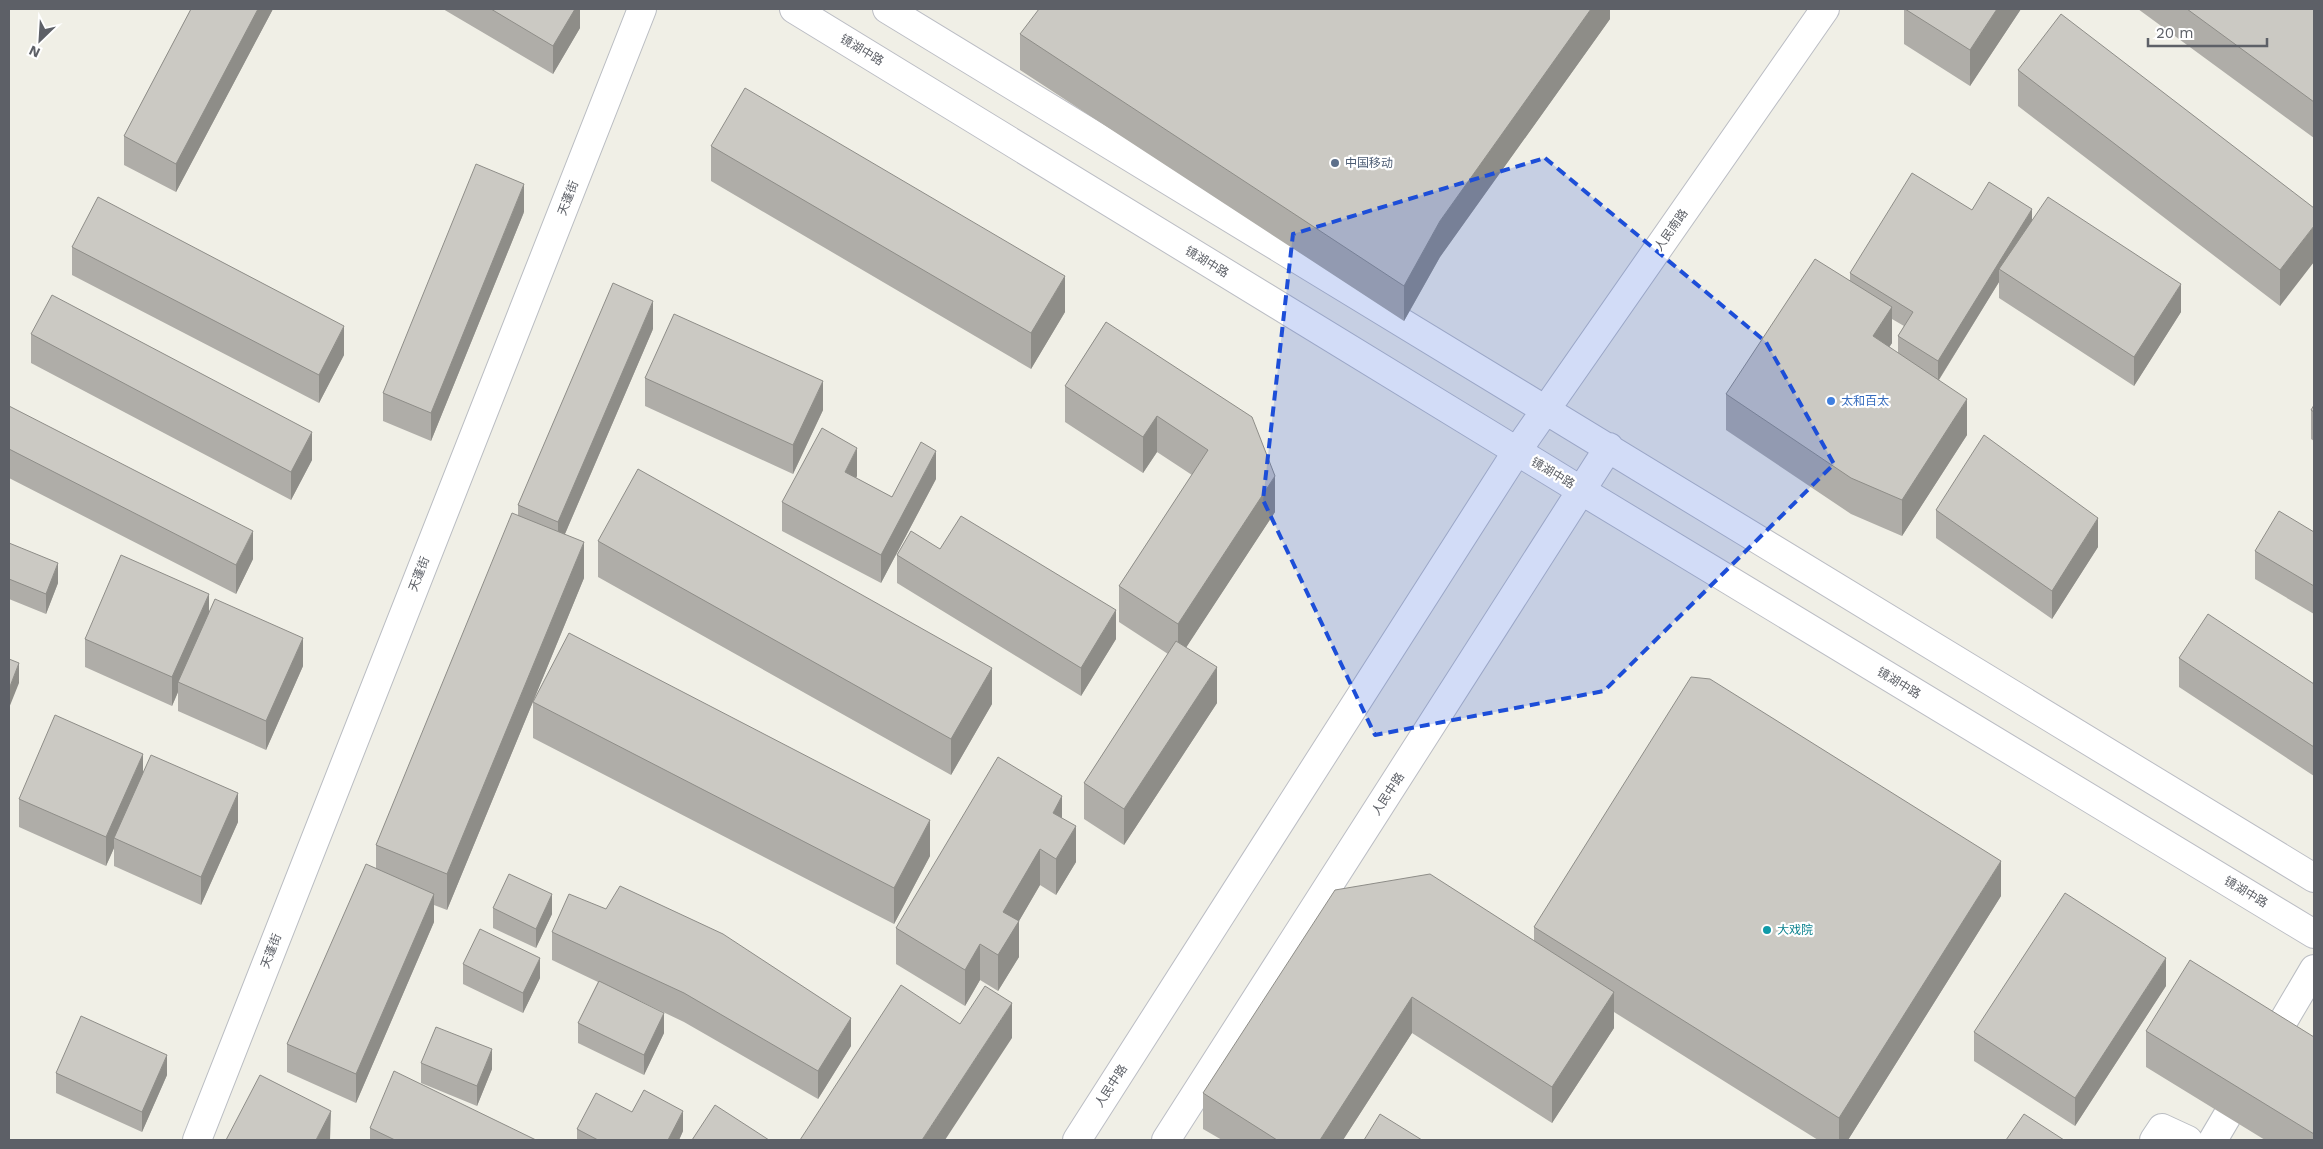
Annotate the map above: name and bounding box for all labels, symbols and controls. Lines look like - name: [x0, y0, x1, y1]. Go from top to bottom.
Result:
- north arrow: [15, 15, 65, 65]
- scale bar: [2148, 15, 2267, 47]
- text: 20 m: [2156, 24, 2194, 42]
- street label: 镜湖中路: [838, 32, 886, 68]
- text: N: [26, 42, 43, 61]
- place label: 中国移动: [1345, 156, 1393, 170]
- marker: 中国移动: [1329, 157, 1341, 169]
- street label: 天蓬街: [555, 179, 581, 217]
- street label: 人民南路: [1651, 206, 1691, 254]
- street label: 镜湖中路: [1183, 244, 1231, 280]
- place label: 太和百太: [1841, 394, 1889, 408]
- marker: 太和百太: [1825, 395, 1837, 407]
- street label: 镜湖中路: [1529, 455, 1577, 491]
- street label: 天蓬街: [406, 555, 432, 593]
- street label: 镜湖中路: [1875, 665, 1923, 701]
- street label: 人民中路: [1369, 770, 1407, 818]
- street label: 镜湖中路: [2222, 874, 2270, 910]
- place label: 大戏院: [1777, 923, 1813, 937]
- marker: 大戏院: [1761, 924, 1773, 936]
- street label: 天蓬街: [258, 932, 284, 970]
- street label: 人民中路: [1092, 1062, 1130, 1110]

